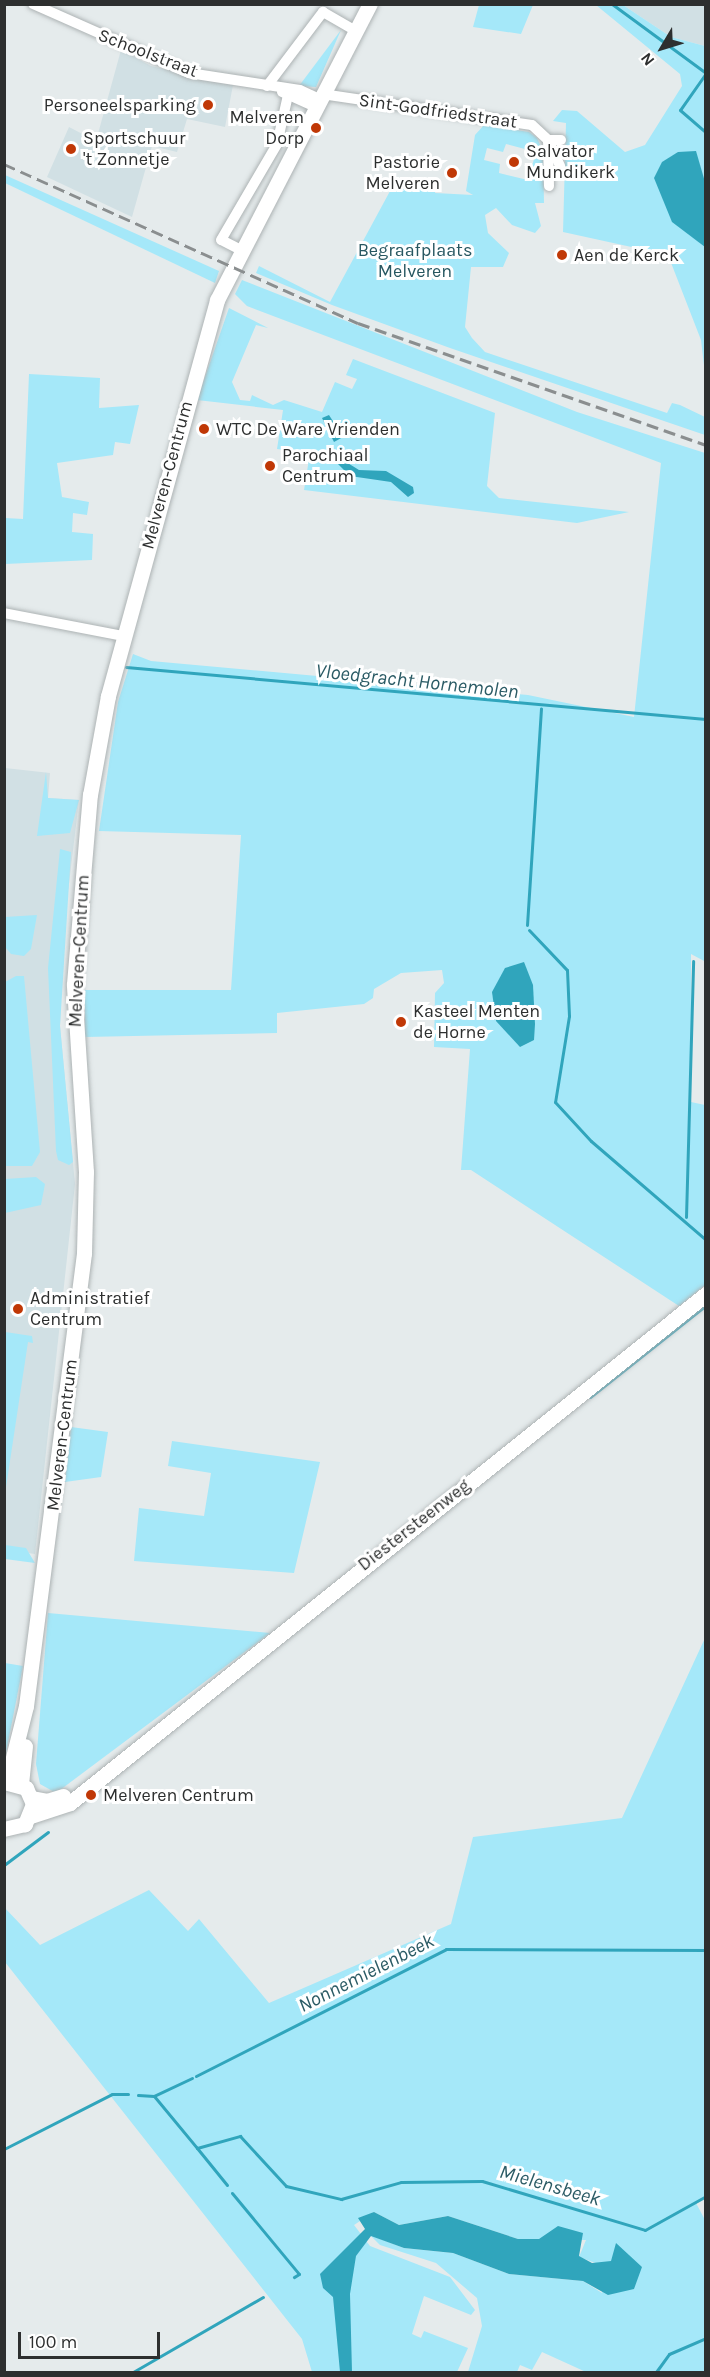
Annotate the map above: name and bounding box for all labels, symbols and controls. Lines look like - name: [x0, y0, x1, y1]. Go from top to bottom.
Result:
- north arrow: [632, 18, 692, 78]
- street label: Schoolstraat: [95, 24, 201, 82]
- text: N: [636, 49, 658, 70]
- street label: Sint-Godfriedstraat: [358, 89, 518, 133]
- place label: Personeelsparking: [44, 94, 196, 116]
- marker: Personeelsparking: [201, 98, 215, 112]
- place label: Melveren Dorp: [230, 107, 304, 150]
- marker: Melveren Dorp: [309, 121, 323, 135]
- place label: Sportschuur 't Zonnetje: [83, 128, 185, 170]
- place label: Salvator Mundikerk: [526, 141, 615, 184]
- marker: Sportschuur 't Zonnetje: [64, 142, 78, 156]
- place label: Pastorie Melveren: [366, 152, 440, 195]
- marker: Salvator Mundikerk: [507, 155, 521, 169]
- marker: Pastorie Melveren: [445, 166, 459, 180]
- park label: Begraafplaats Melveren: [358, 240, 472, 282]
- place label: Aen de Kerck: [574, 244, 679, 266]
- marker: Aen de Kerck: [555, 248, 569, 262]
- street label: Melveren-Centrum: [137, 398, 197, 552]
- place label: WTC De Ware Vrienden: [216, 418, 400, 440]
- marker: WTC De Ware Vrienden: [197, 422, 211, 436]
- place label: Parochiaal Centrum: [282, 445, 369, 488]
- marker: Parochiaal Centrum: [263, 459, 277, 473]
- water label: Vloedgracht Hornemolen: [314, 658, 520, 704]
- street label: Melveren-Centrum: [64, 874, 94, 1028]
- place label: Kasteel Menten de Horne: [413, 1001, 540, 1044]
- marker: Kasteel Menten de Horne: [394, 1015, 408, 1029]
- place label: Administratief Centrum: [30, 1288, 150, 1330]
- marker: Administratief Centrum: [11, 1302, 25, 1316]
- street label: Melveren-Centrum: [42, 1358, 82, 1512]
- street label: Diestersteenweg: [354, 1474, 474, 1576]
- place label: Melveren Centrum: [103, 1784, 254, 1806]
- marker: Melveren Centrum: [84, 1788, 98, 1802]
- water label: Nonnemielenbeek: [294, 1928, 438, 2018]
- water label: Mielensbeek: [497, 2159, 603, 2211]
- scale bar: [21, 2320, 164, 2358]
- text: 100 m: [29, 2331, 77, 2353]

